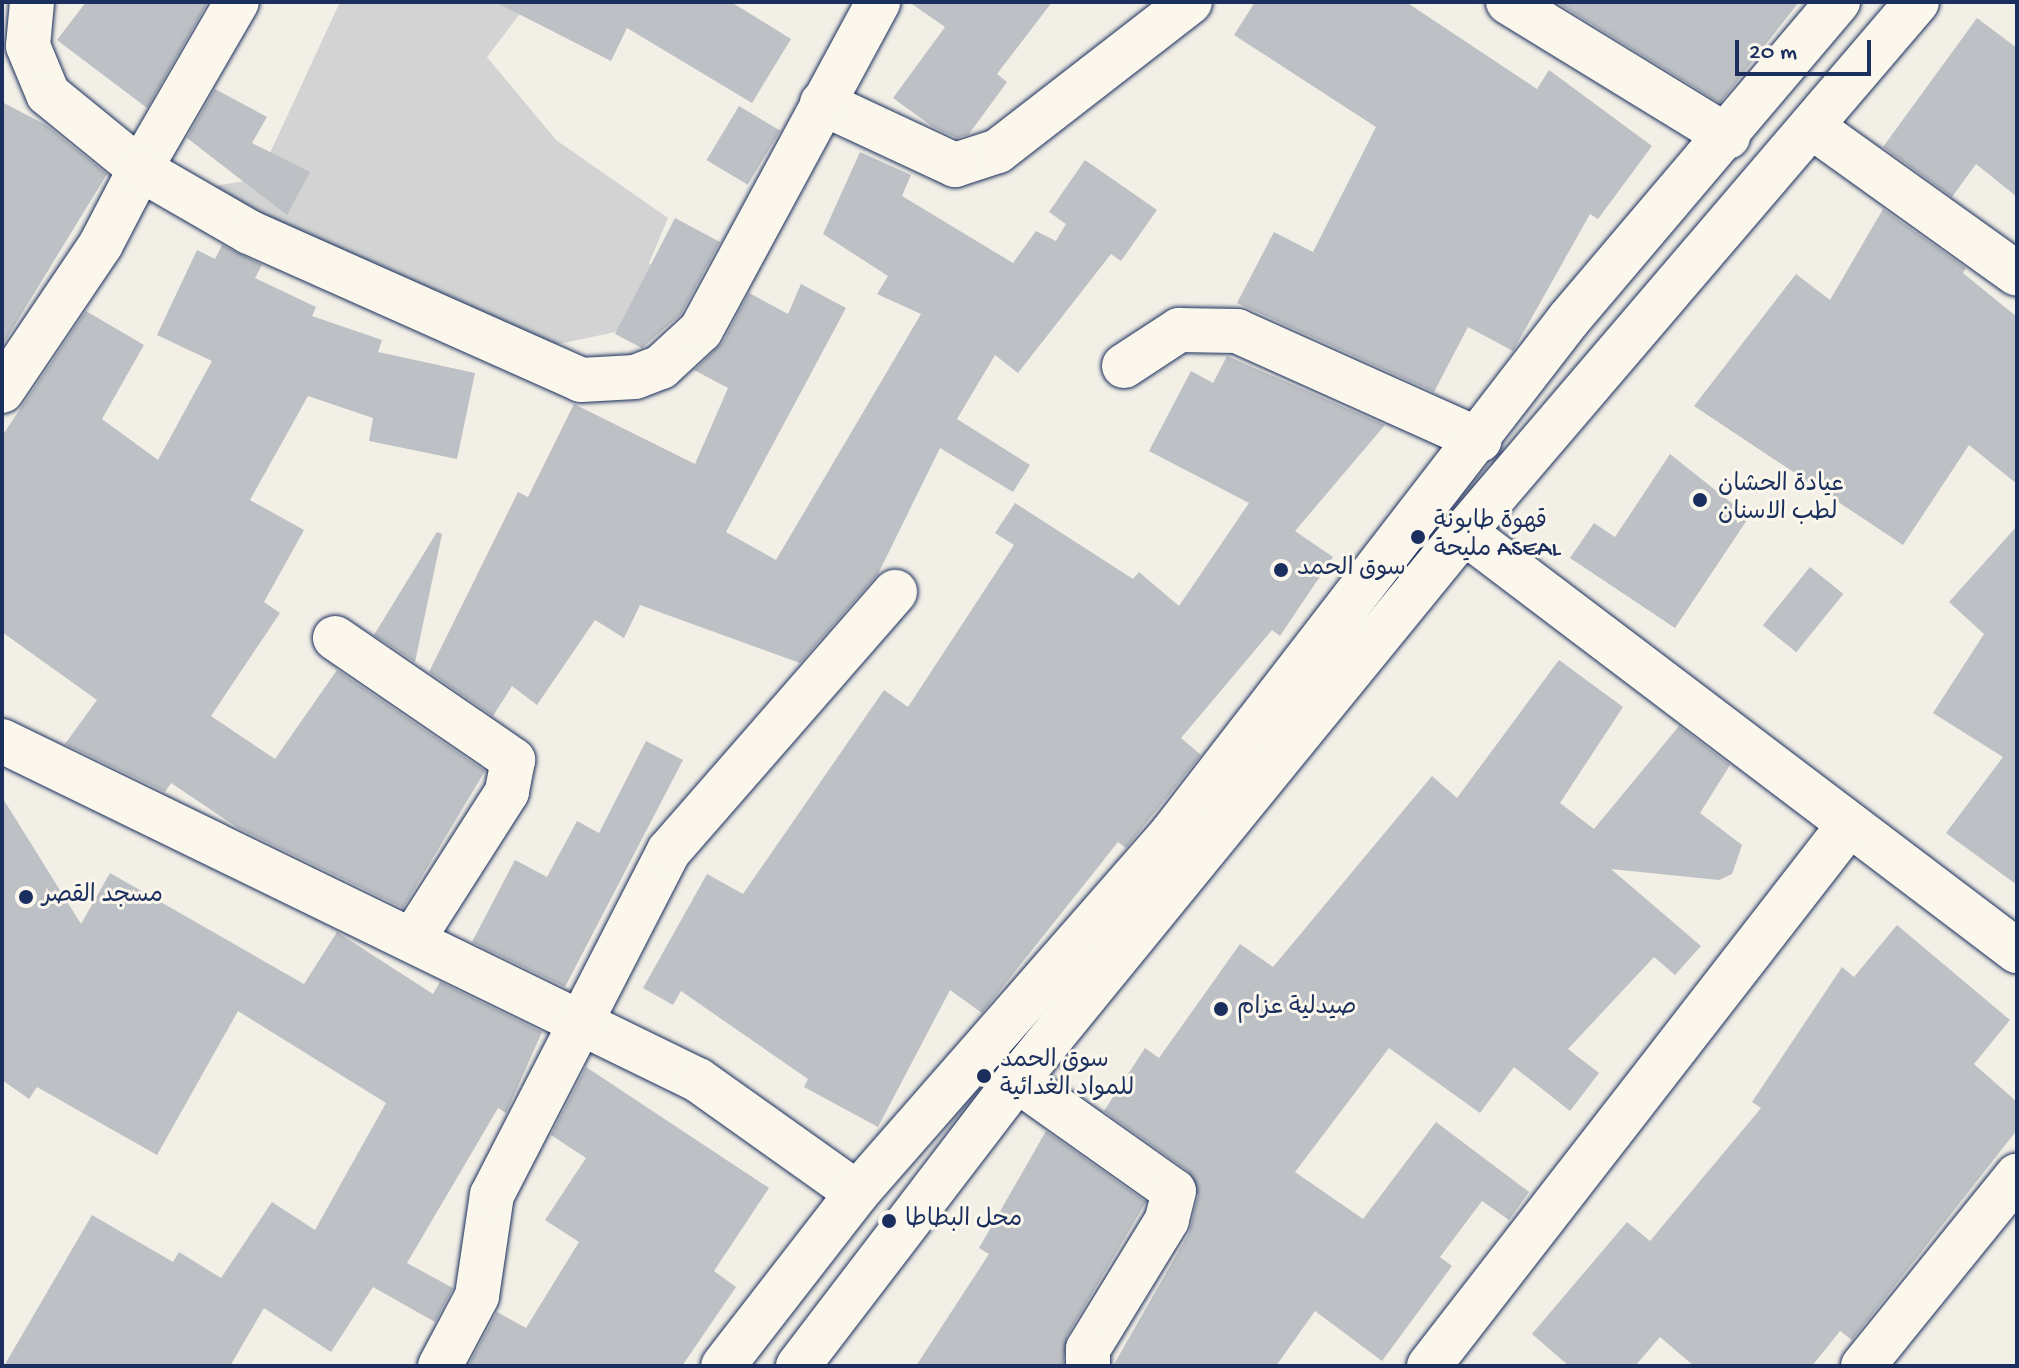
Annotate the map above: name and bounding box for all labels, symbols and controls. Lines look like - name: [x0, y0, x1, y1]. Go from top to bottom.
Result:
- scale bar: [1739, 24, 1875, 74]
- text: 20 m: [1749, 39, 1797, 68]
- place label: عيادة الحشان لطب الاسنان: [1718, 472, 1844, 528]
- marker: عيادة الحشان لطب الاسنان: [1689, 489, 1711, 511]
- place label: قهوة طابونة مليحة ASEAL: [1434, 509, 1560, 565]
- marker: قهوة طابونة مليحة ASEAL: [1409, 528, 1427, 546]
- place label: سوق الحمد: [1297, 556, 1406, 584]
- marker: سوق الحمد: [1272, 561, 1290, 579]
- place label: مسجد القصر: [42, 883, 163, 911]
- marker: مسجد القصر: [17, 888, 35, 906]
- place label: صيدلية عزام: [1237, 995, 1356, 1023]
- marker: صيدلية عزام: [1212, 1000, 1230, 1018]
- place label: سوق الحمد للمواد الغدائية: [1000, 1048, 1134, 1104]
- marker: سوق الحمد للمواد الغدائية: [975, 1067, 993, 1085]
- place label: محل البطاطا: [905, 1207, 1022, 1235]
- marker: محل البطاطا: [880, 1212, 898, 1230]

